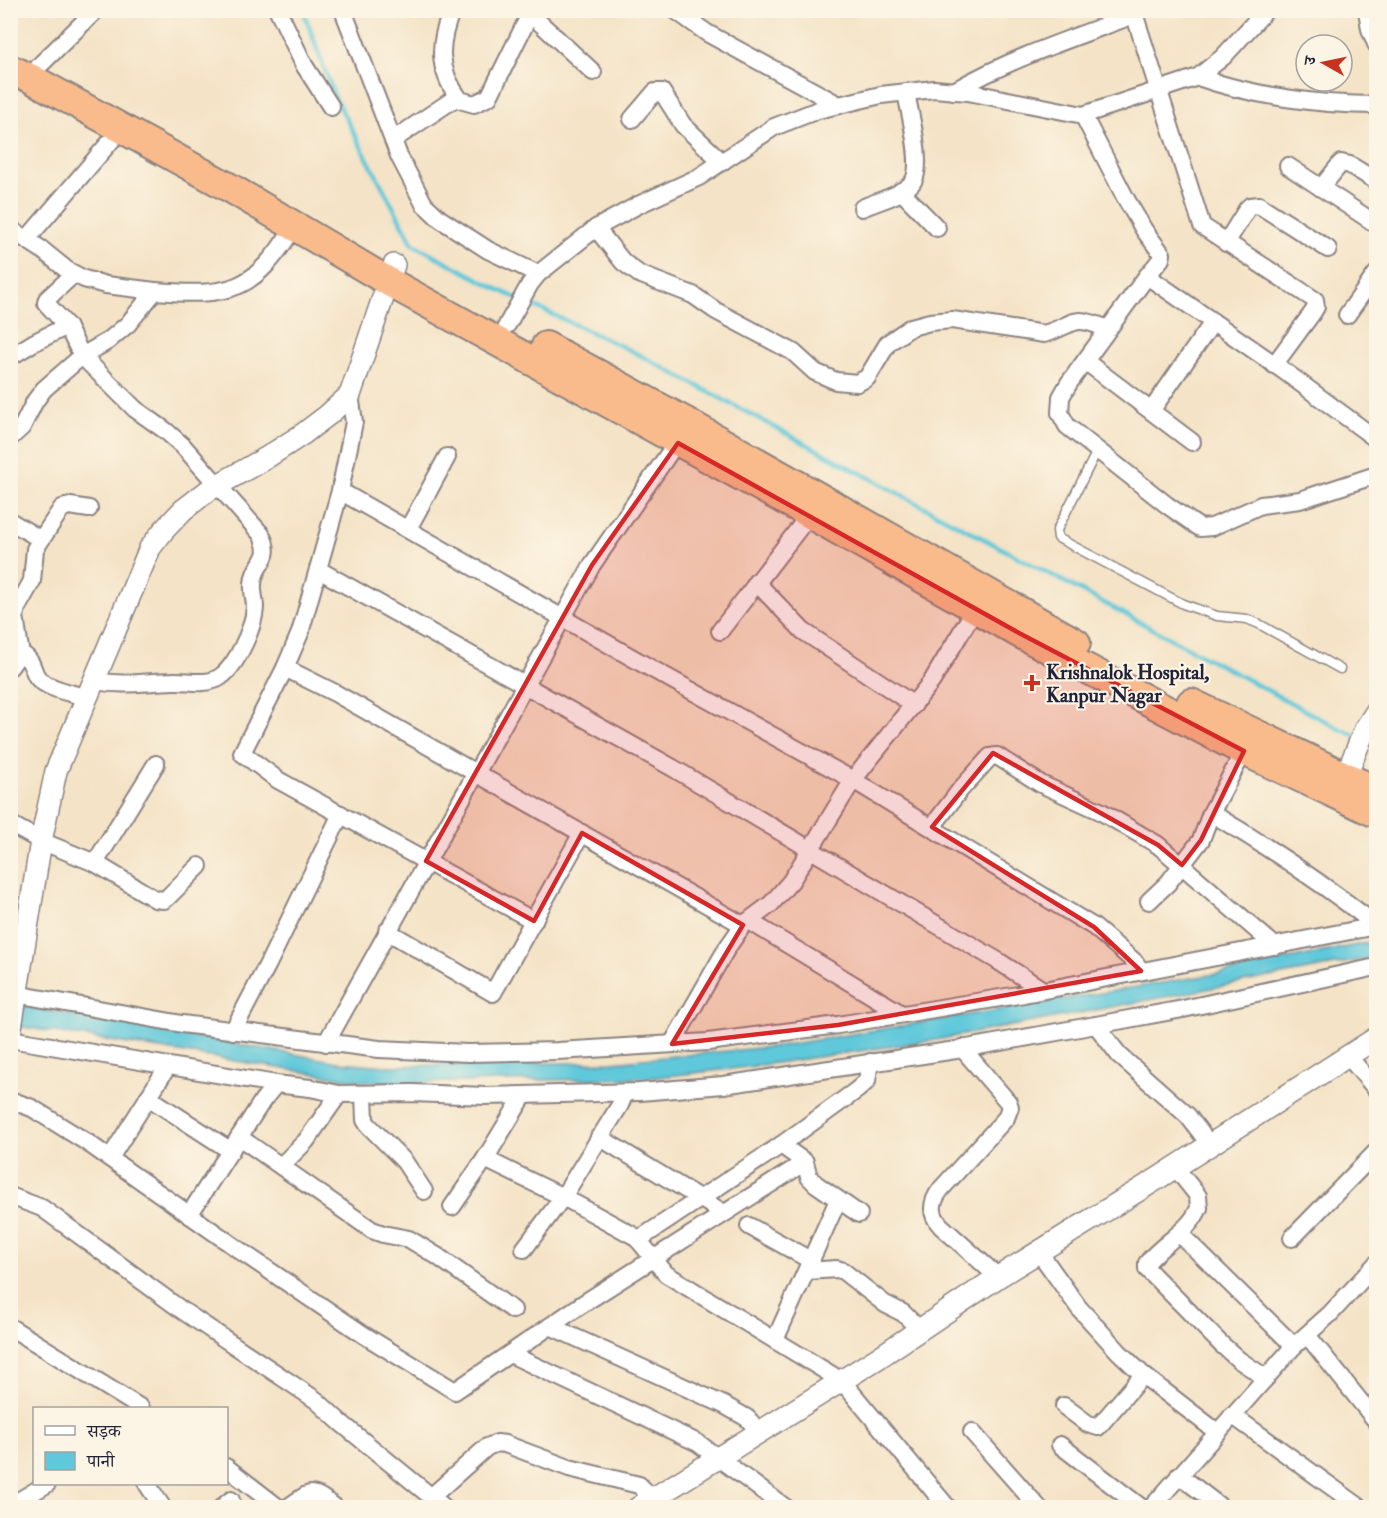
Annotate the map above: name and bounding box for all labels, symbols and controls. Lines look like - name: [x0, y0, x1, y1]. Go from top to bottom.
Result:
- north arrow: [1294, 33, 1354, 93]
- text: उ: [1300, 53, 1321, 67]
- place label: Krishnalok Hospital, Kanpur Nagar: [1046, 660, 1210, 709]
- marker: Krishnalok Hospital, Kanpur Nagar: [1023, 674, 1041, 692]
- legend: [33, 1407, 228, 1485]
- text: सड़क: [86, 1420, 122, 1443]
- text: पानी: [86, 1450, 116, 1473]

